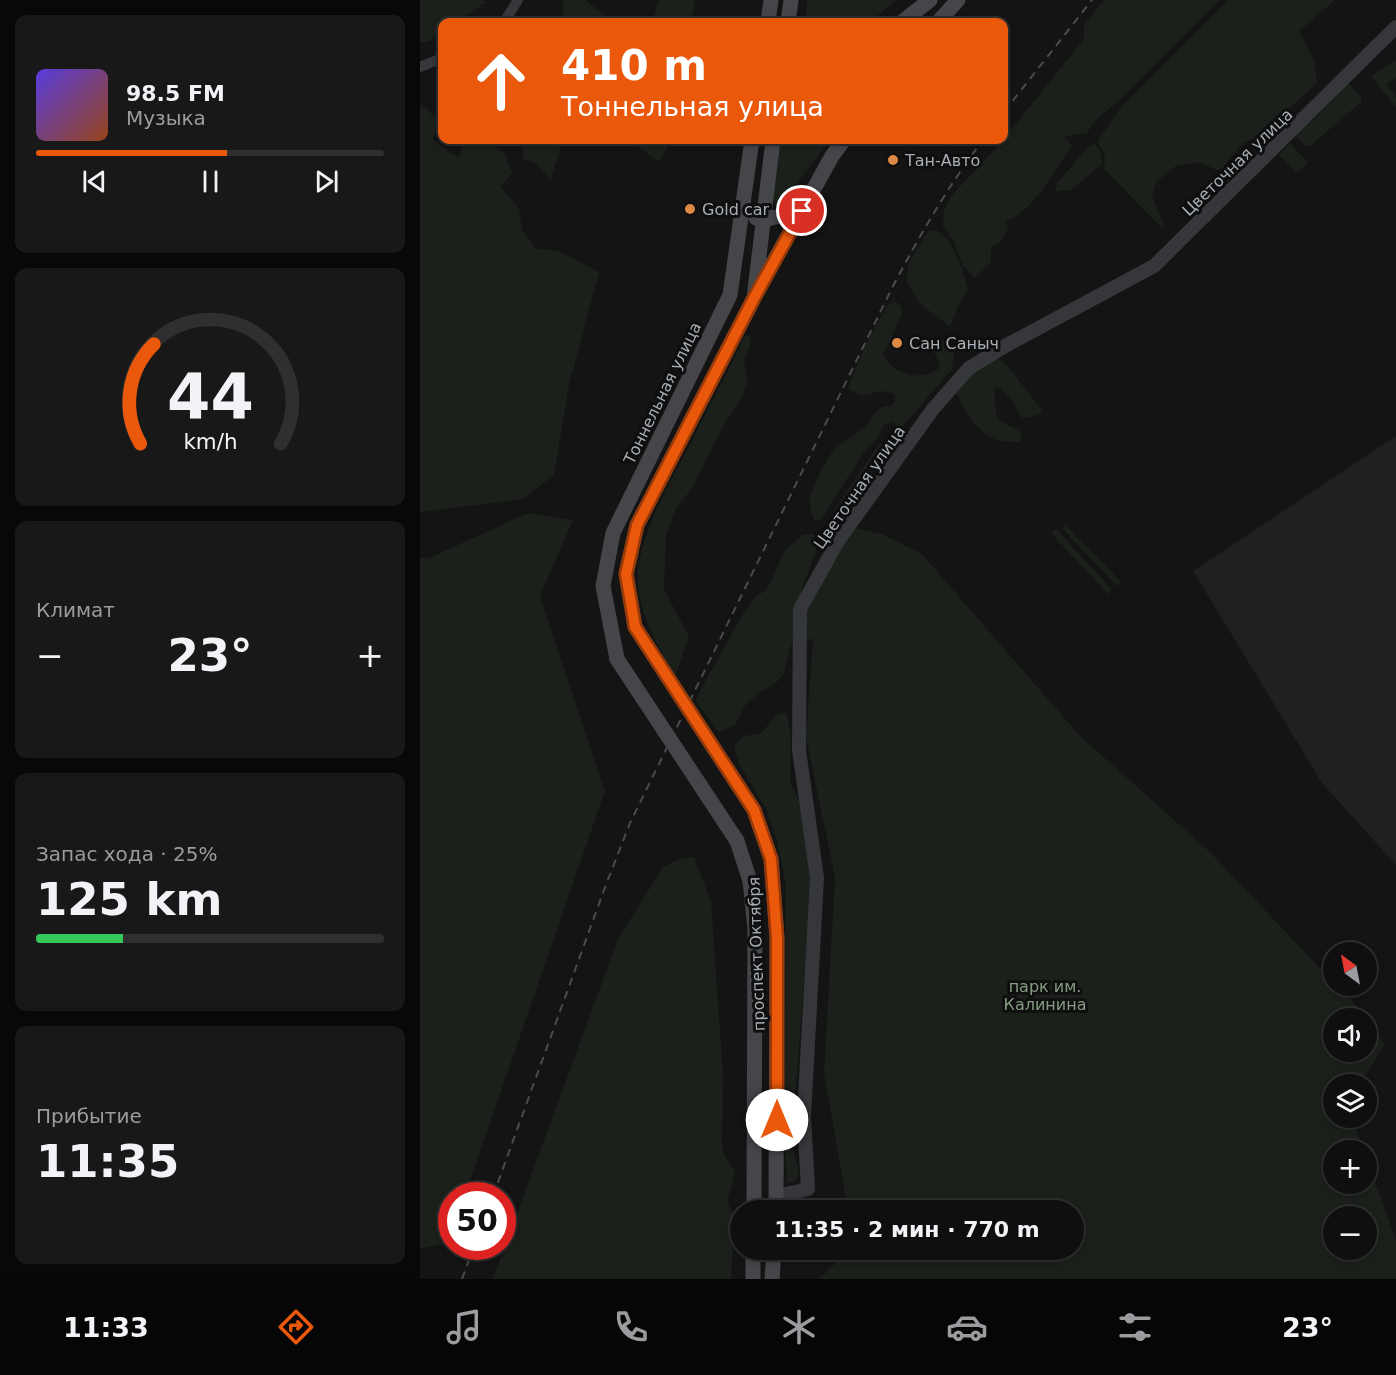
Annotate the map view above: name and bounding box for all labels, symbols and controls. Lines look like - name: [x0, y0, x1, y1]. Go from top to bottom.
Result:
- text: 410 m: [561, 41, 707, 90]
- icon: ahead: [462, 42, 540, 120]
- text: 98.5 FM: [126, 81, 225, 106]
- text: Тоннельная улица: [561, 91, 824, 122]
- street label: Цветочная улица: [1178, 105, 1296, 220]
- text: Музыка: [126, 106, 206, 130]
- place label: Тан-Авто: [904, 151, 980, 170]
- marker: Тан-Авто: [886, 153, 900, 167]
- icon: previous: [78, 165, 111, 198]
- icon: pause: [194, 165, 227, 198]
- icon: next: [310, 165, 343, 198]
- pin: [776, 185, 827, 236]
- icon: arrive: [785, 194, 818, 227]
- place label: Gold car: [702, 200, 769, 219]
- marker: Gold car: [683, 202, 697, 216]
- street label: Тоннельная улица: [619, 319, 705, 468]
- place label: Сан Саныч: [909, 334, 999, 353]
- marker: Сан Саныч: [890, 336, 904, 350]
- text: 44: [167, 360, 253, 433]
- street label: Цветочная улица: [810, 422, 909, 553]
- text: km/h: [183, 429, 237, 454]
- text: Климат: [36, 598, 115, 622]
- text: 23°: [167, 629, 253, 682]
- text: −: [36, 636, 64, 675]
- text: +: [356, 636, 384, 675]
- text: Запас хода · 25%: [36, 842, 217, 866]
- text: 125 km: [36, 873, 222, 926]
- street label: проспект Октября: [744, 876, 769, 1031]
- north arrow: [1323, 942, 1377, 996]
- map controls: [1323, 942, 1377, 1260]
- park label: парк им. Калинина: [1004, 977, 1086, 1014]
- button: sound: [1323, 1008, 1377, 1062]
- button: layers: [1323, 1074, 1377, 1128]
- position arrow: [745, 1088, 809, 1152]
- text: Прибытие: [36, 1104, 142, 1128]
- text: 11:35: [36, 1135, 179, 1188]
- button: +: [1323, 1140, 1377, 1194]
- speed limit sign: 50: [438, 1182, 516, 1260]
- button: −: [1323, 1206, 1377, 1260]
- text: 11:35 · 2 мин · 770 m: [774, 1217, 1040, 1242]
- icon: directions: [275, 1306, 317, 1348]
- icon: music: [443, 1306, 485, 1348]
- icon: phone: [610, 1306, 652, 1348]
- icon: climate: [778, 1306, 820, 1348]
- icon: car: [946, 1306, 988, 1348]
- icon: filters: [1114, 1306, 1156, 1348]
- text: 11:33: [63, 1312, 149, 1343]
- text: 23°: [1282, 1312, 1333, 1343]

